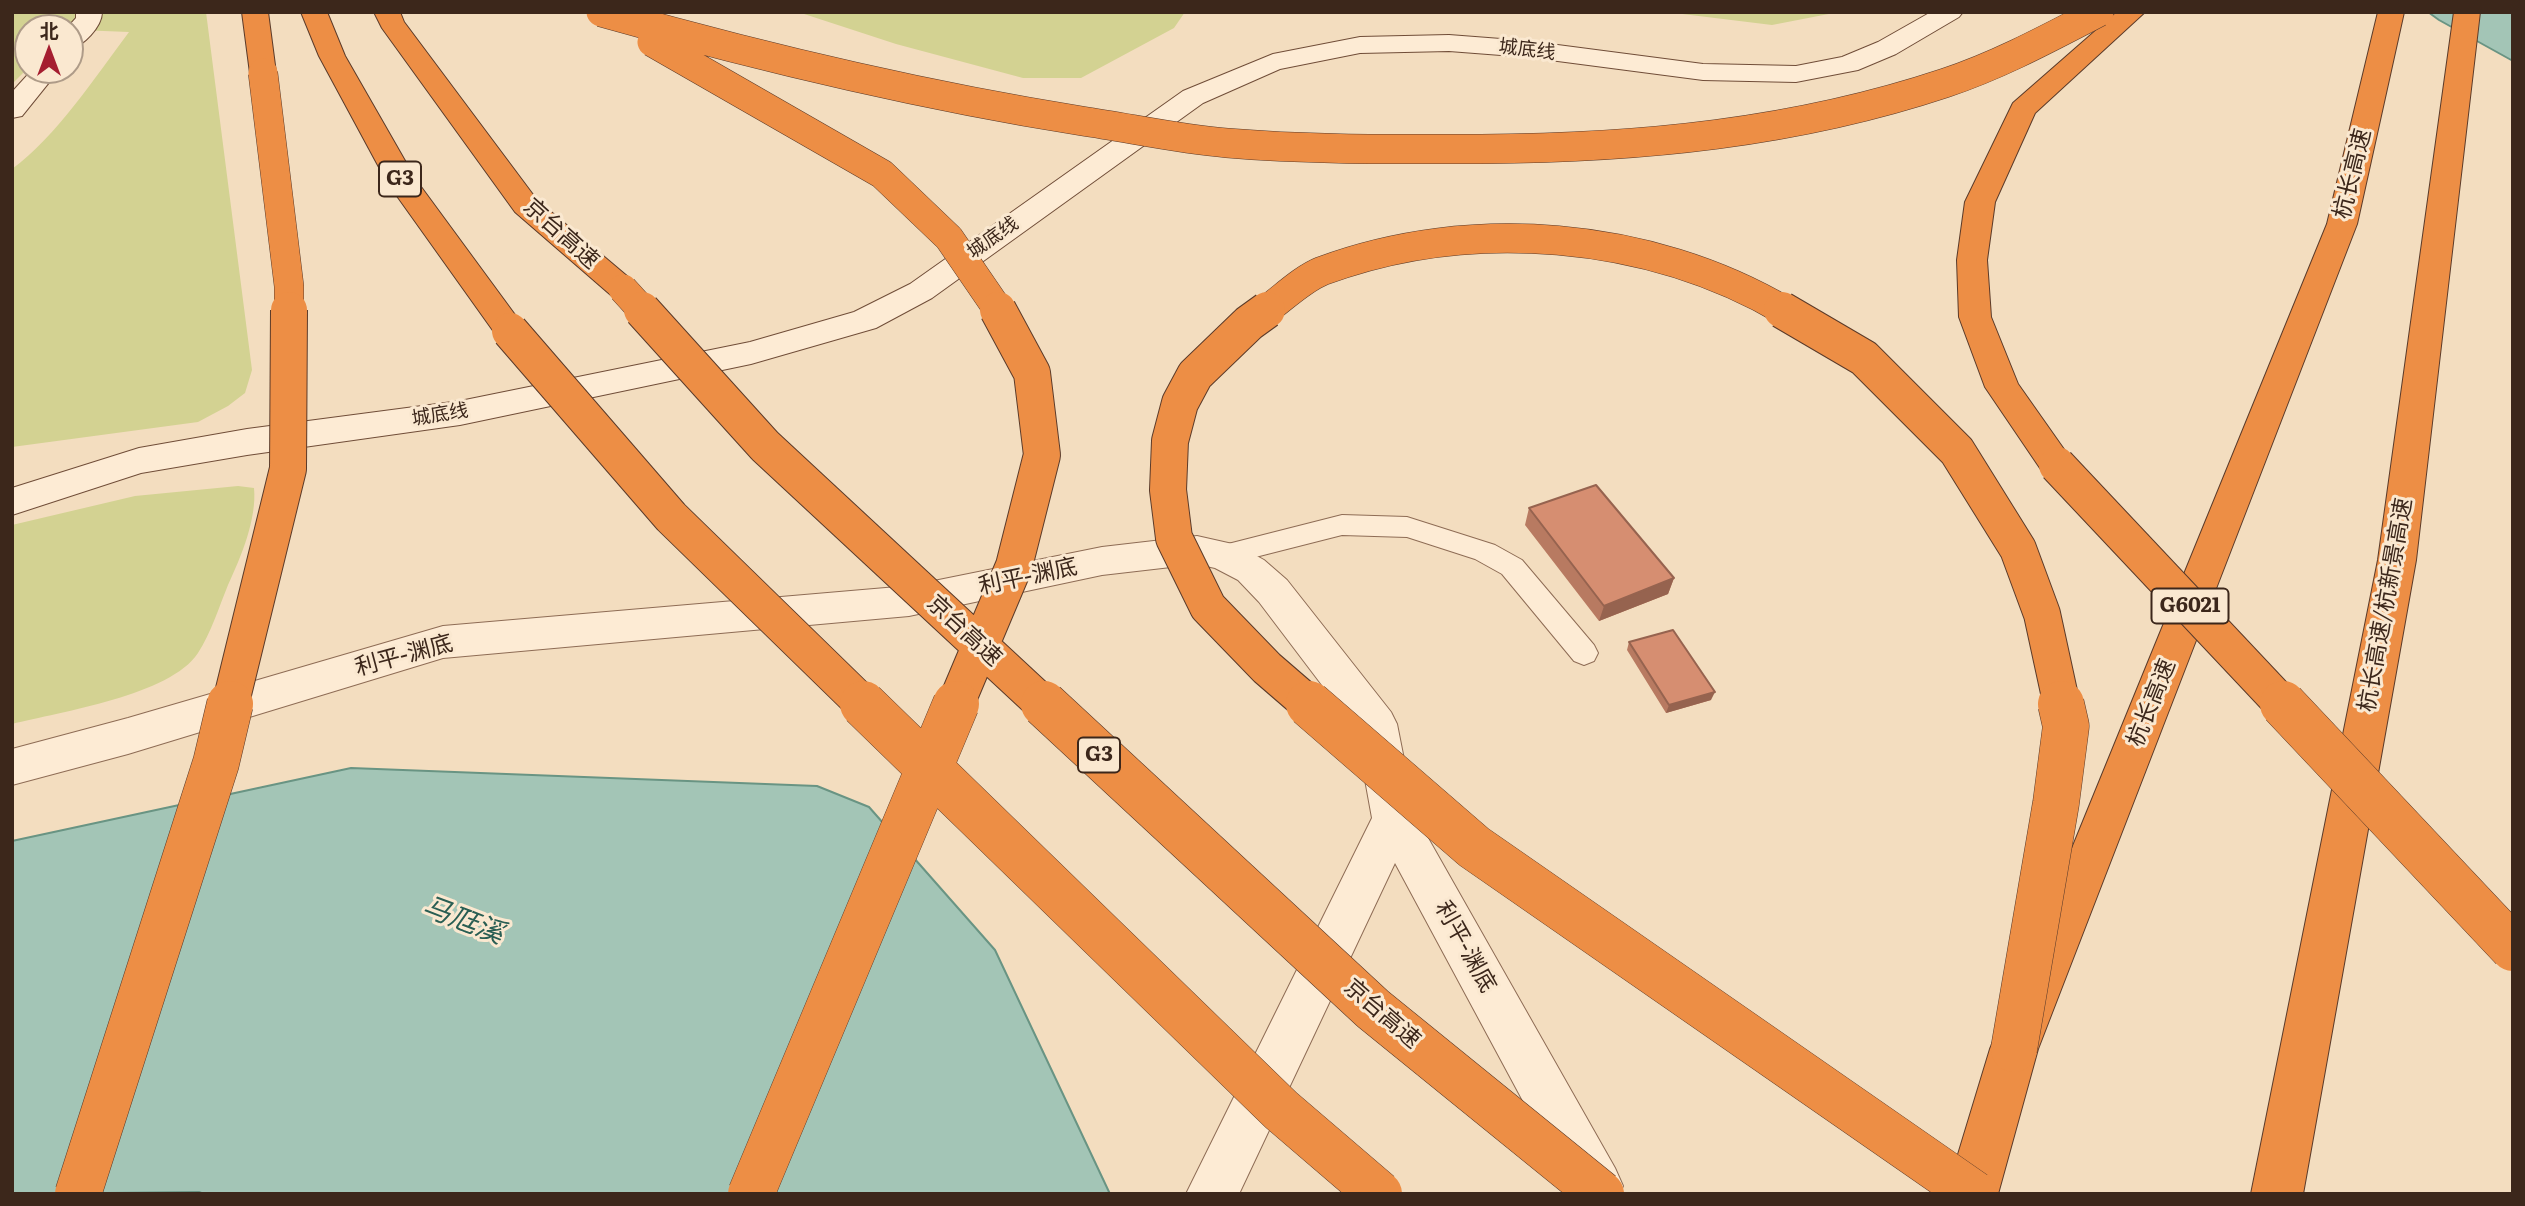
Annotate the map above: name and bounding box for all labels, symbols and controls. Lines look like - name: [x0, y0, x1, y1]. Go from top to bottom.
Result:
- north arrow: [14, 14, 84, 84]
- text: 北: [39, 16, 59, 44]
- street label: 城底线: [1497, 35, 1557, 65]
- street label: 杭长高速: [2328, 126, 2378, 222]
- road number: G3: [379, 162, 421, 196]
- street label: 京台高速: [518, 193, 604, 275]
- street label: 城底线: [963, 212, 1023, 264]
- street label: 城底线: [410, 399, 470, 431]
- street label: 杭长高速/杭新景高速: [2354, 496, 2418, 714]
- street label: 利平-渊底: [976, 553, 1080, 601]
- road number: G6021: [2152, 588, 2228, 624]
- street label: 京台高速: [921, 590, 1007, 672]
- street label: 利平-渊底: [352, 630, 456, 682]
- street label: 杭长高速: [2122, 655, 2182, 751]
- road number: G3: [1078, 738, 1120, 772]
- water label: 马尫溪: [418, 890, 508, 952]
- street label: 利平-渊底: [1429, 897, 1501, 997]
- street label: 京台高速: [1338, 973, 1426, 1055]

